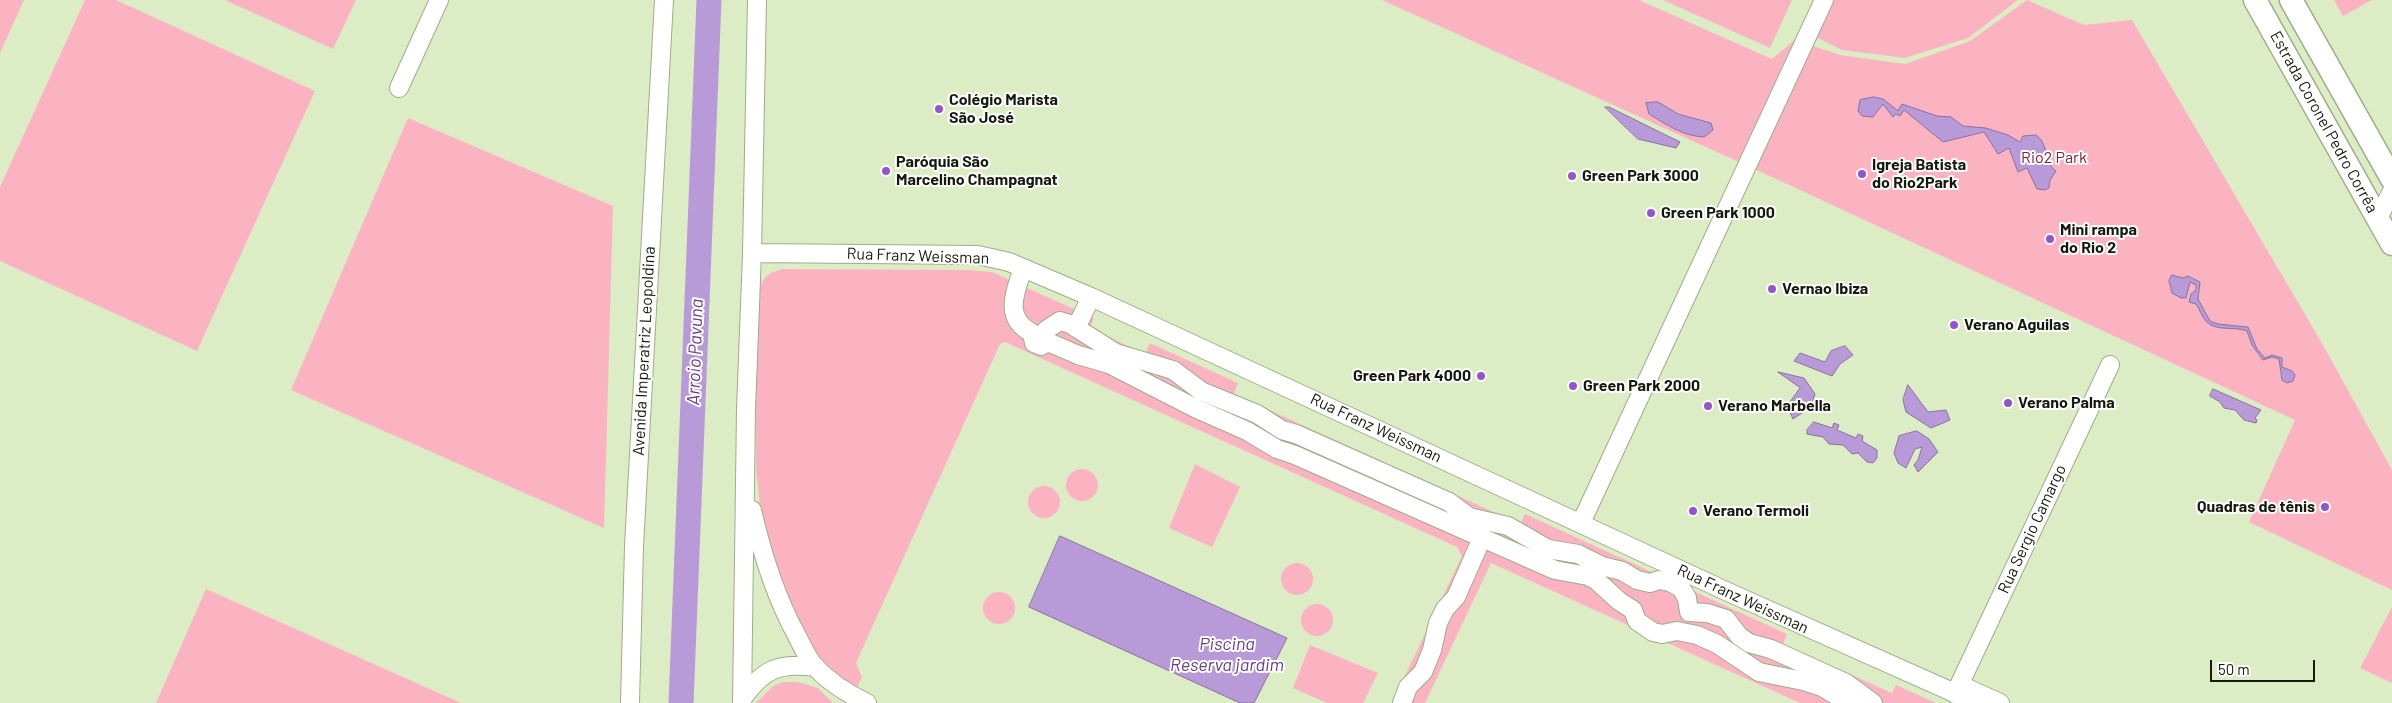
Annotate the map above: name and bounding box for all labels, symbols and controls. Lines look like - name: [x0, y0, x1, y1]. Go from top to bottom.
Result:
- street label: Estrada Coronel Pedro Corrêa: [2266, 28, 2382, 216]
- place label: Colégio Marista São José: [949, 90, 1058, 128]
- marker: Colégio Marista São José: [933, 103, 945, 115]
- park label: Rio2 Park: [2021, 148, 2087, 168]
- place label: Paróquia São Marcelino Champagnat: [896, 152, 1058, 190]
- place label: Igreja Batista do Rio2Park: [1872, 155, 1966, 193]
- marker: Paróquia São Marcelino Champagnat: [880, 165, 892, 177]
- place label: Green Park 3000: [1582, 166, 1699, 186]
- marker: Igreja Batista do Rio2Park: [1856, 168, 1868, 180]
- marker: Green Park 3000: [1566, 170, 1578, 182]
- place label: Green Park 1000: [1661, 203, 1775, 223]
- marker: Green Park 1000: [1645, 207, 1657, 219]
- place label: Mini rampa do Rio 2: [2060, 220, 2137, 258]
- marker: Mini rampa do Rio 2: [2044, 233, 2056, 245]
- street label: Rua Franz Weissman: [846, 244, 990, 268]
- street label: Avenida Imperatriz Leopoldina: [629, 246, 659, 456]
- place label: Vernao Ibiza: [1782, 279, 1868, 299]
- marker: Vernao Ibiza: [1766, 283, 1778, 295]
- water label: Arroio Pavuna: [682, 298, 708, 406]
- place label: Verano Aguilas: [1964, 315, 2069, 335]
- marker: Verano Aguilas: [1948, 319, 1960, 331]
- place label: Green Park 4000: [1353, 366, 1471, 386]
- marker: Green Park 4000: [1475, 370, 1487, 382]
- place label: Green Park 2000: [1583, 376, 1700, 396]
- marker: Green Park 2000: [1567, 380, 1579, 392]
- street label: Rua Franz Weissman: [1307, 389, 1445, 467]
- place label: Verano Palma: [2018, 393, 2115, 413]
- place label: Verano Marbella: [1718, 396, 1831, 416]
- marker: Verano Palma: [2002, 397, 2014, 409]
- marker: Verano Marbella: [1702, 400, 1714, 412]
- street label: Rua Sergio Camargo: [1994, 462, 2070, 596]
- place label: Quadras de tênis: [2197, 497, 2315, 517]
- place label: Verano Termoli: [1703, 501, 1809, 521]
- marker: Quadras de tênis: [2319, 501, 2331, 513]
- marker: Verano Termoli: [1687, 505, 1699, 517]
- street label: Rua Franz Weissman: [1674, 560, 1812, 638]
- water label: Piscina Reserva jardim: [1170, 633, 1284, 676]
- scale bar: [2212, 650, 2317, 682]
- text: 50 m: [2218, 660, 2250, 678]

